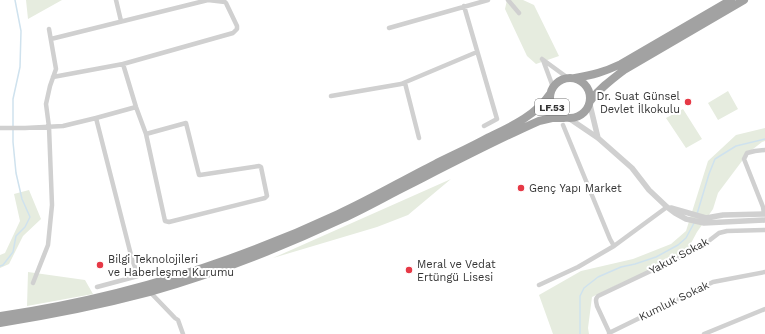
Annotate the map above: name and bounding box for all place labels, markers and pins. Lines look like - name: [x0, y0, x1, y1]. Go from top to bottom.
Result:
- place label: Dr. Suat Günsel Devlet İlkokulu: [597, 90, 681, 116]
- marker: Dr. Suat Günsel Devlet İlkokulu: [683, 97, 693, 107]
- place label: Genç Yapı Market: [529, 182, 622, 195]
- marker: Genç Yapı Market: [516, 183, 526, 193]
- place label: Bilgi Teknolojileri ve Haberleşme Kurumu: [108, 253, 234, 279]
- place label: Meral ve Vedat Ertüngü Lisesi: [417, 258, 496, 284]
- marker: Bilgi Teknolojileri ve Haberleşme Kurumu: [95, 260, 105, 270]
- marker: Meral ve Vedat Ertüngü Lisesi: [404, 265, 414, 275]

